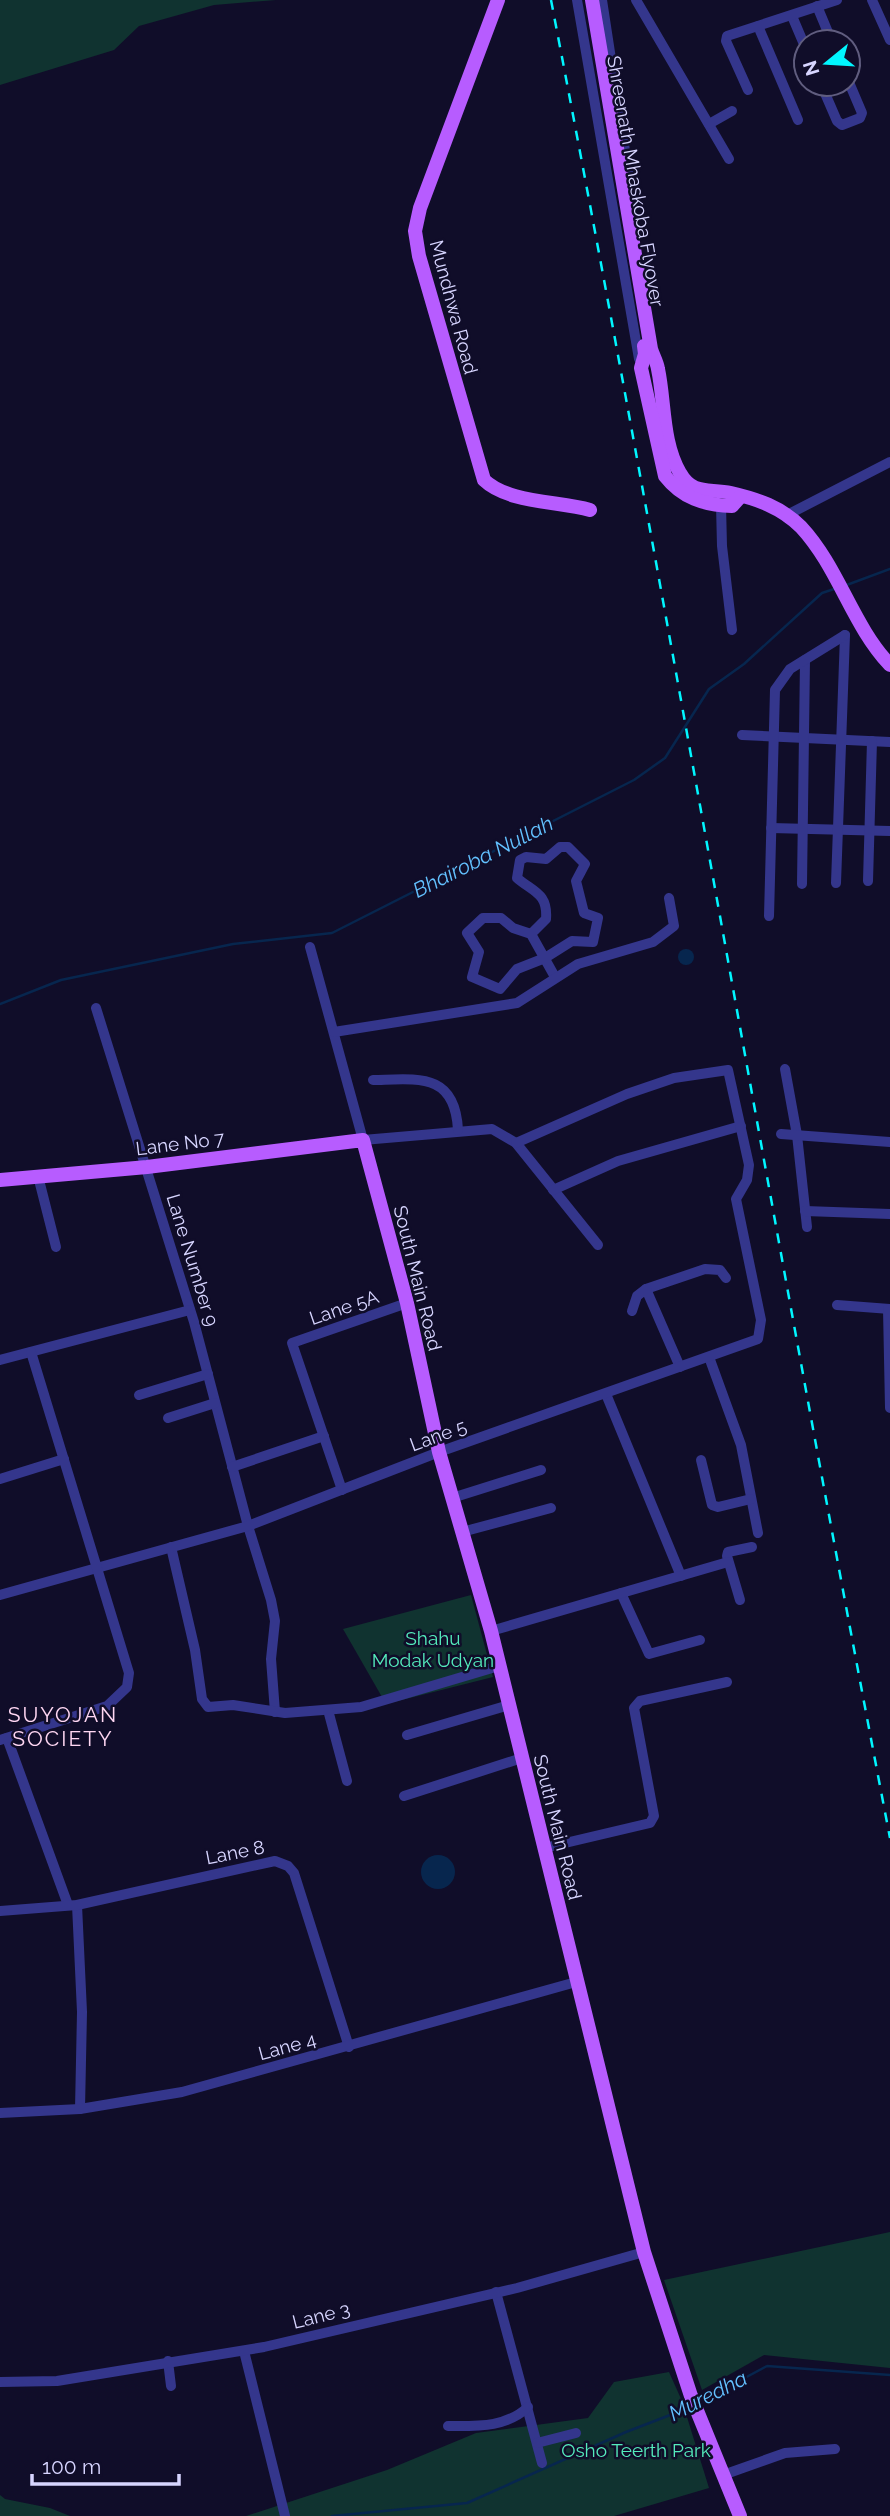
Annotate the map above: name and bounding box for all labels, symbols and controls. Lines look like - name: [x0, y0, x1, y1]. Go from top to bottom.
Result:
- north arrow: [792, 28, 862, 98]
- street label: Shreenath Mhaskoba Flyover: [603, 54, 669, 309]
- text: N: [798, 58, 824, 79]
- street label: Mundhwa Road: [426, 238, 482, 376]
- water label: Bhairoba Nullah: [408, 810, 557, 903]
- street label: Lane No 7: [134, 1127, 226, 1159]
- street label: Lane Number 9: [162, 1191, 224, 1329]
- street label: South Main Road: [389, 1203, 447, 1353]
- street label: Lane 5A: [307, 1285, 382, 1329]
- street label: Lane 5: [407, 1415, 469, 1455]
- park label: Shahu Modak Udyan: [372, 1627, 494, 1671]
- district label: SUYOJAN SOCIETY: [8, 1702, 118, 1751]
- street label: South Main Road: [529, 1752, 587, 1902]
- street label: Lane 8: [204, 1835, 266, 1869]
- street label: Lane 4: [256, 2028, 318, 2064]
- street label: Lane 3: [290, 2297, 352, 2333]
- water label: Muredha: [664, 2365, 751, 2426]
- park label: Osho Teerth Park: [561, 2439, 711, 2461]
- scale bar: [32, 2442, 178, 2486]
- text: 100 m: [42, 2454, 101, 2479]

